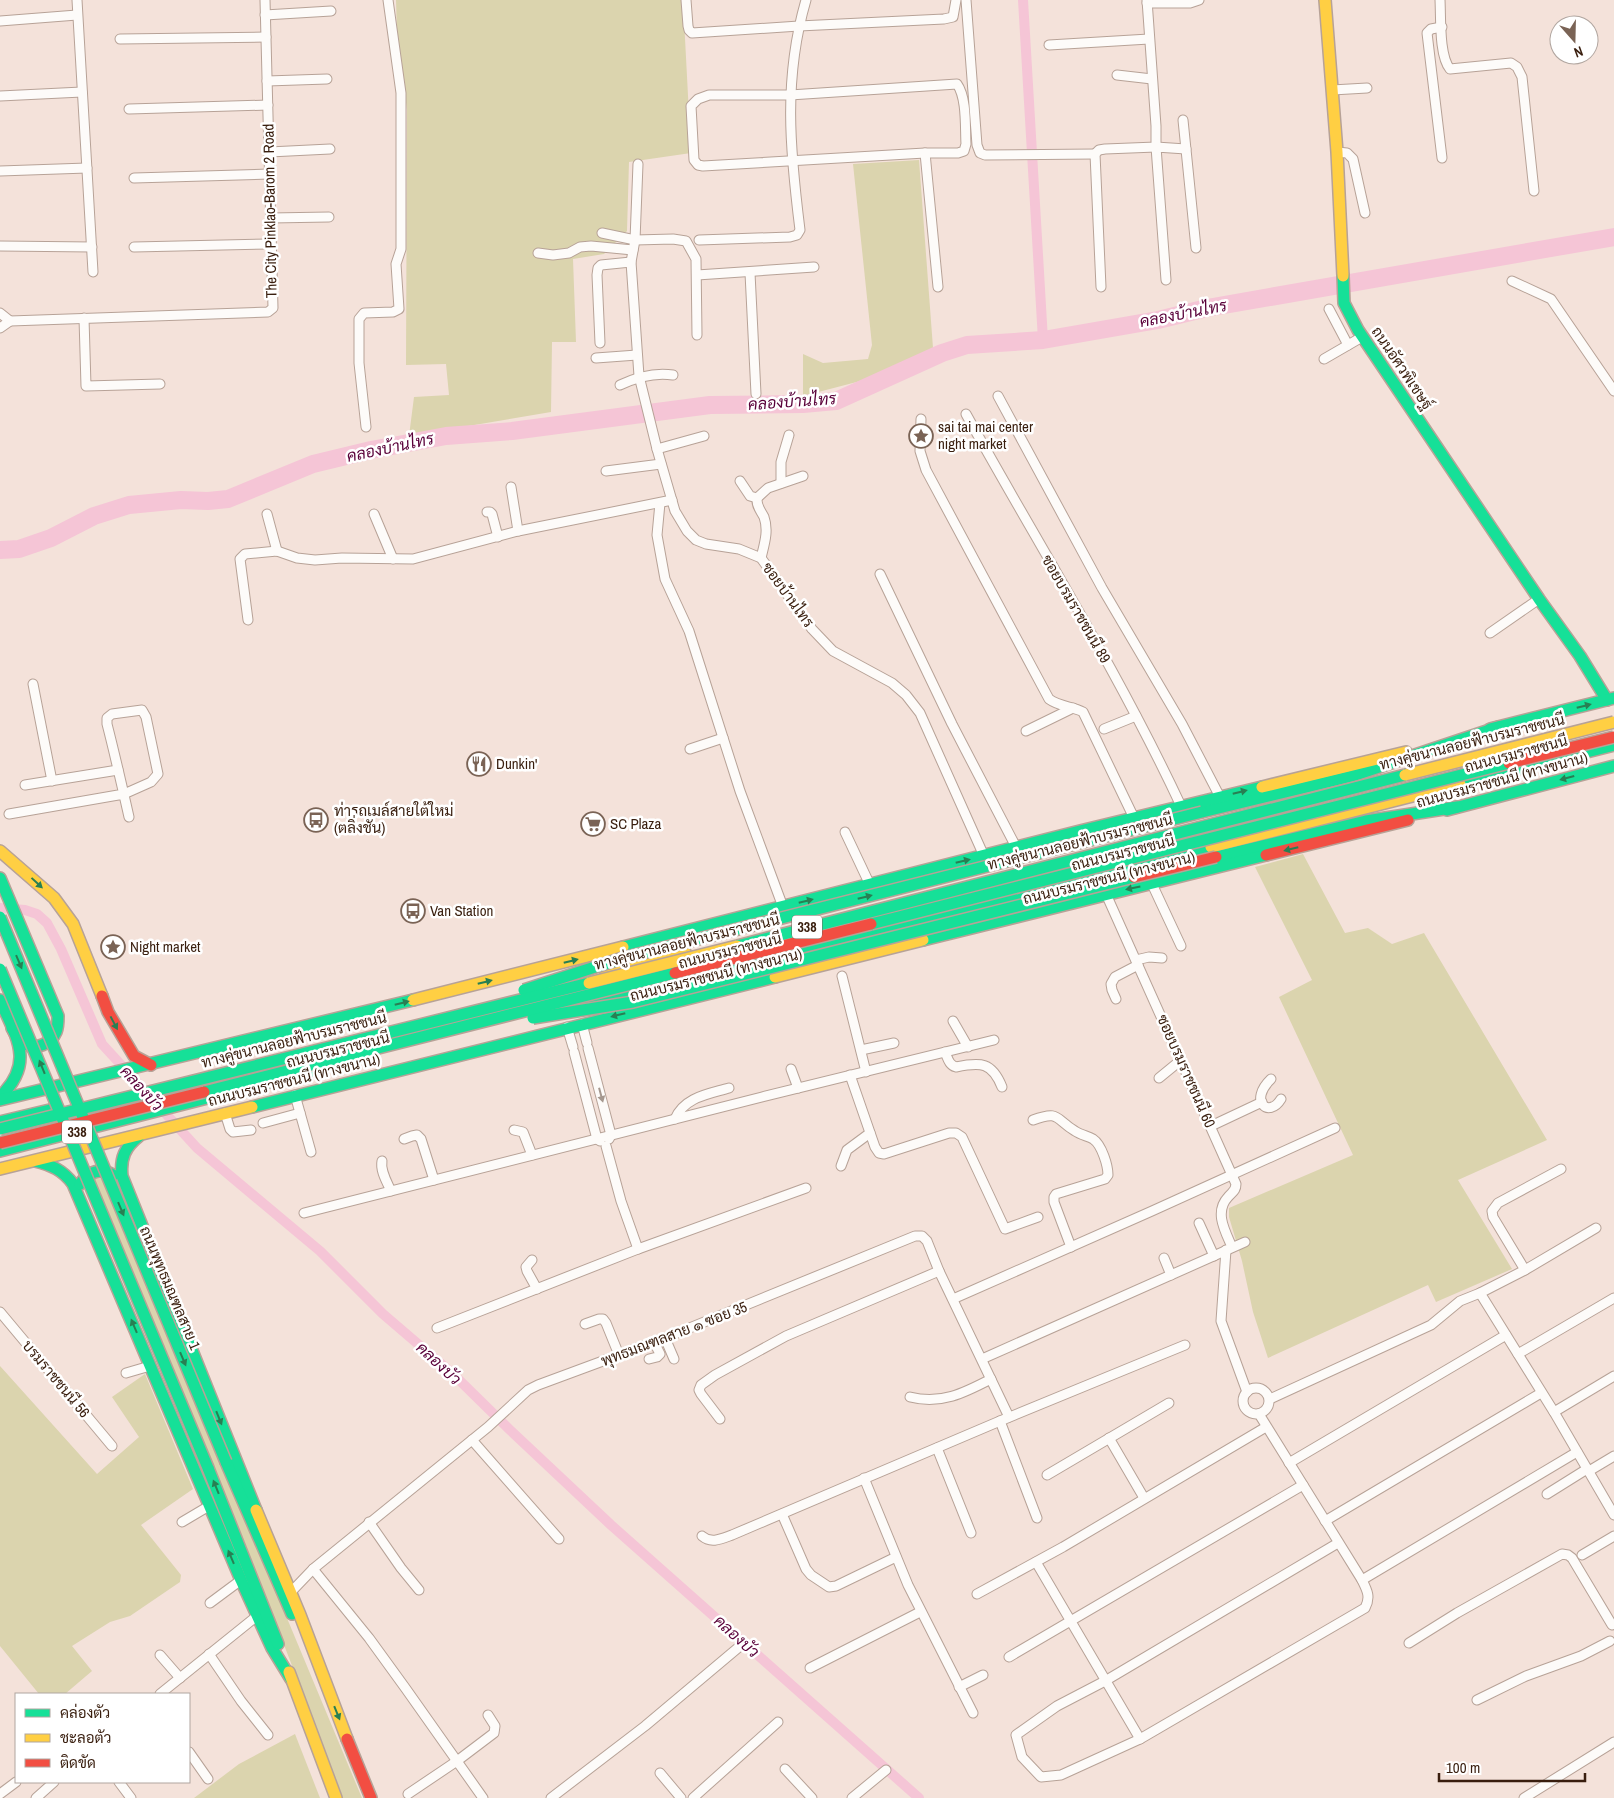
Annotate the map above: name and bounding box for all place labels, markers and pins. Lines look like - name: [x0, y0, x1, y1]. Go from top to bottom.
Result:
- place label: sai tai mai center night market: [938, 416, 1033, 454]
- place icon: sai tai mai center night market: [908, 423, 934, 449]
- restaurant icon: Dunkin': [466, 751, 492, 777]
- place label: Dunkin': [496, 753, 537, 774]
- place label: ท่ารถเมล์สายใต้ใหม่ (ตลิ่งชัน): [334, 800, 453, 838]
- bus stop icon: ท่ารถเมล์สายใต้ใหม่ (ตลิ่งชัน): [303, 807, 329, 833]
- supermarket icon: SC Plaza: [580, 811, 606, 837]
- place label: SC Plaza: [610, 813, 661, 834]
- bus stop icon: Van Station: [400, 898, 426, 924]
- place label: Van Station: [430, 900, 493, 921]
- place icon: Night market: [100, 934, 126, 960]
- place label: Night market: [130, 936, 201, 957]

